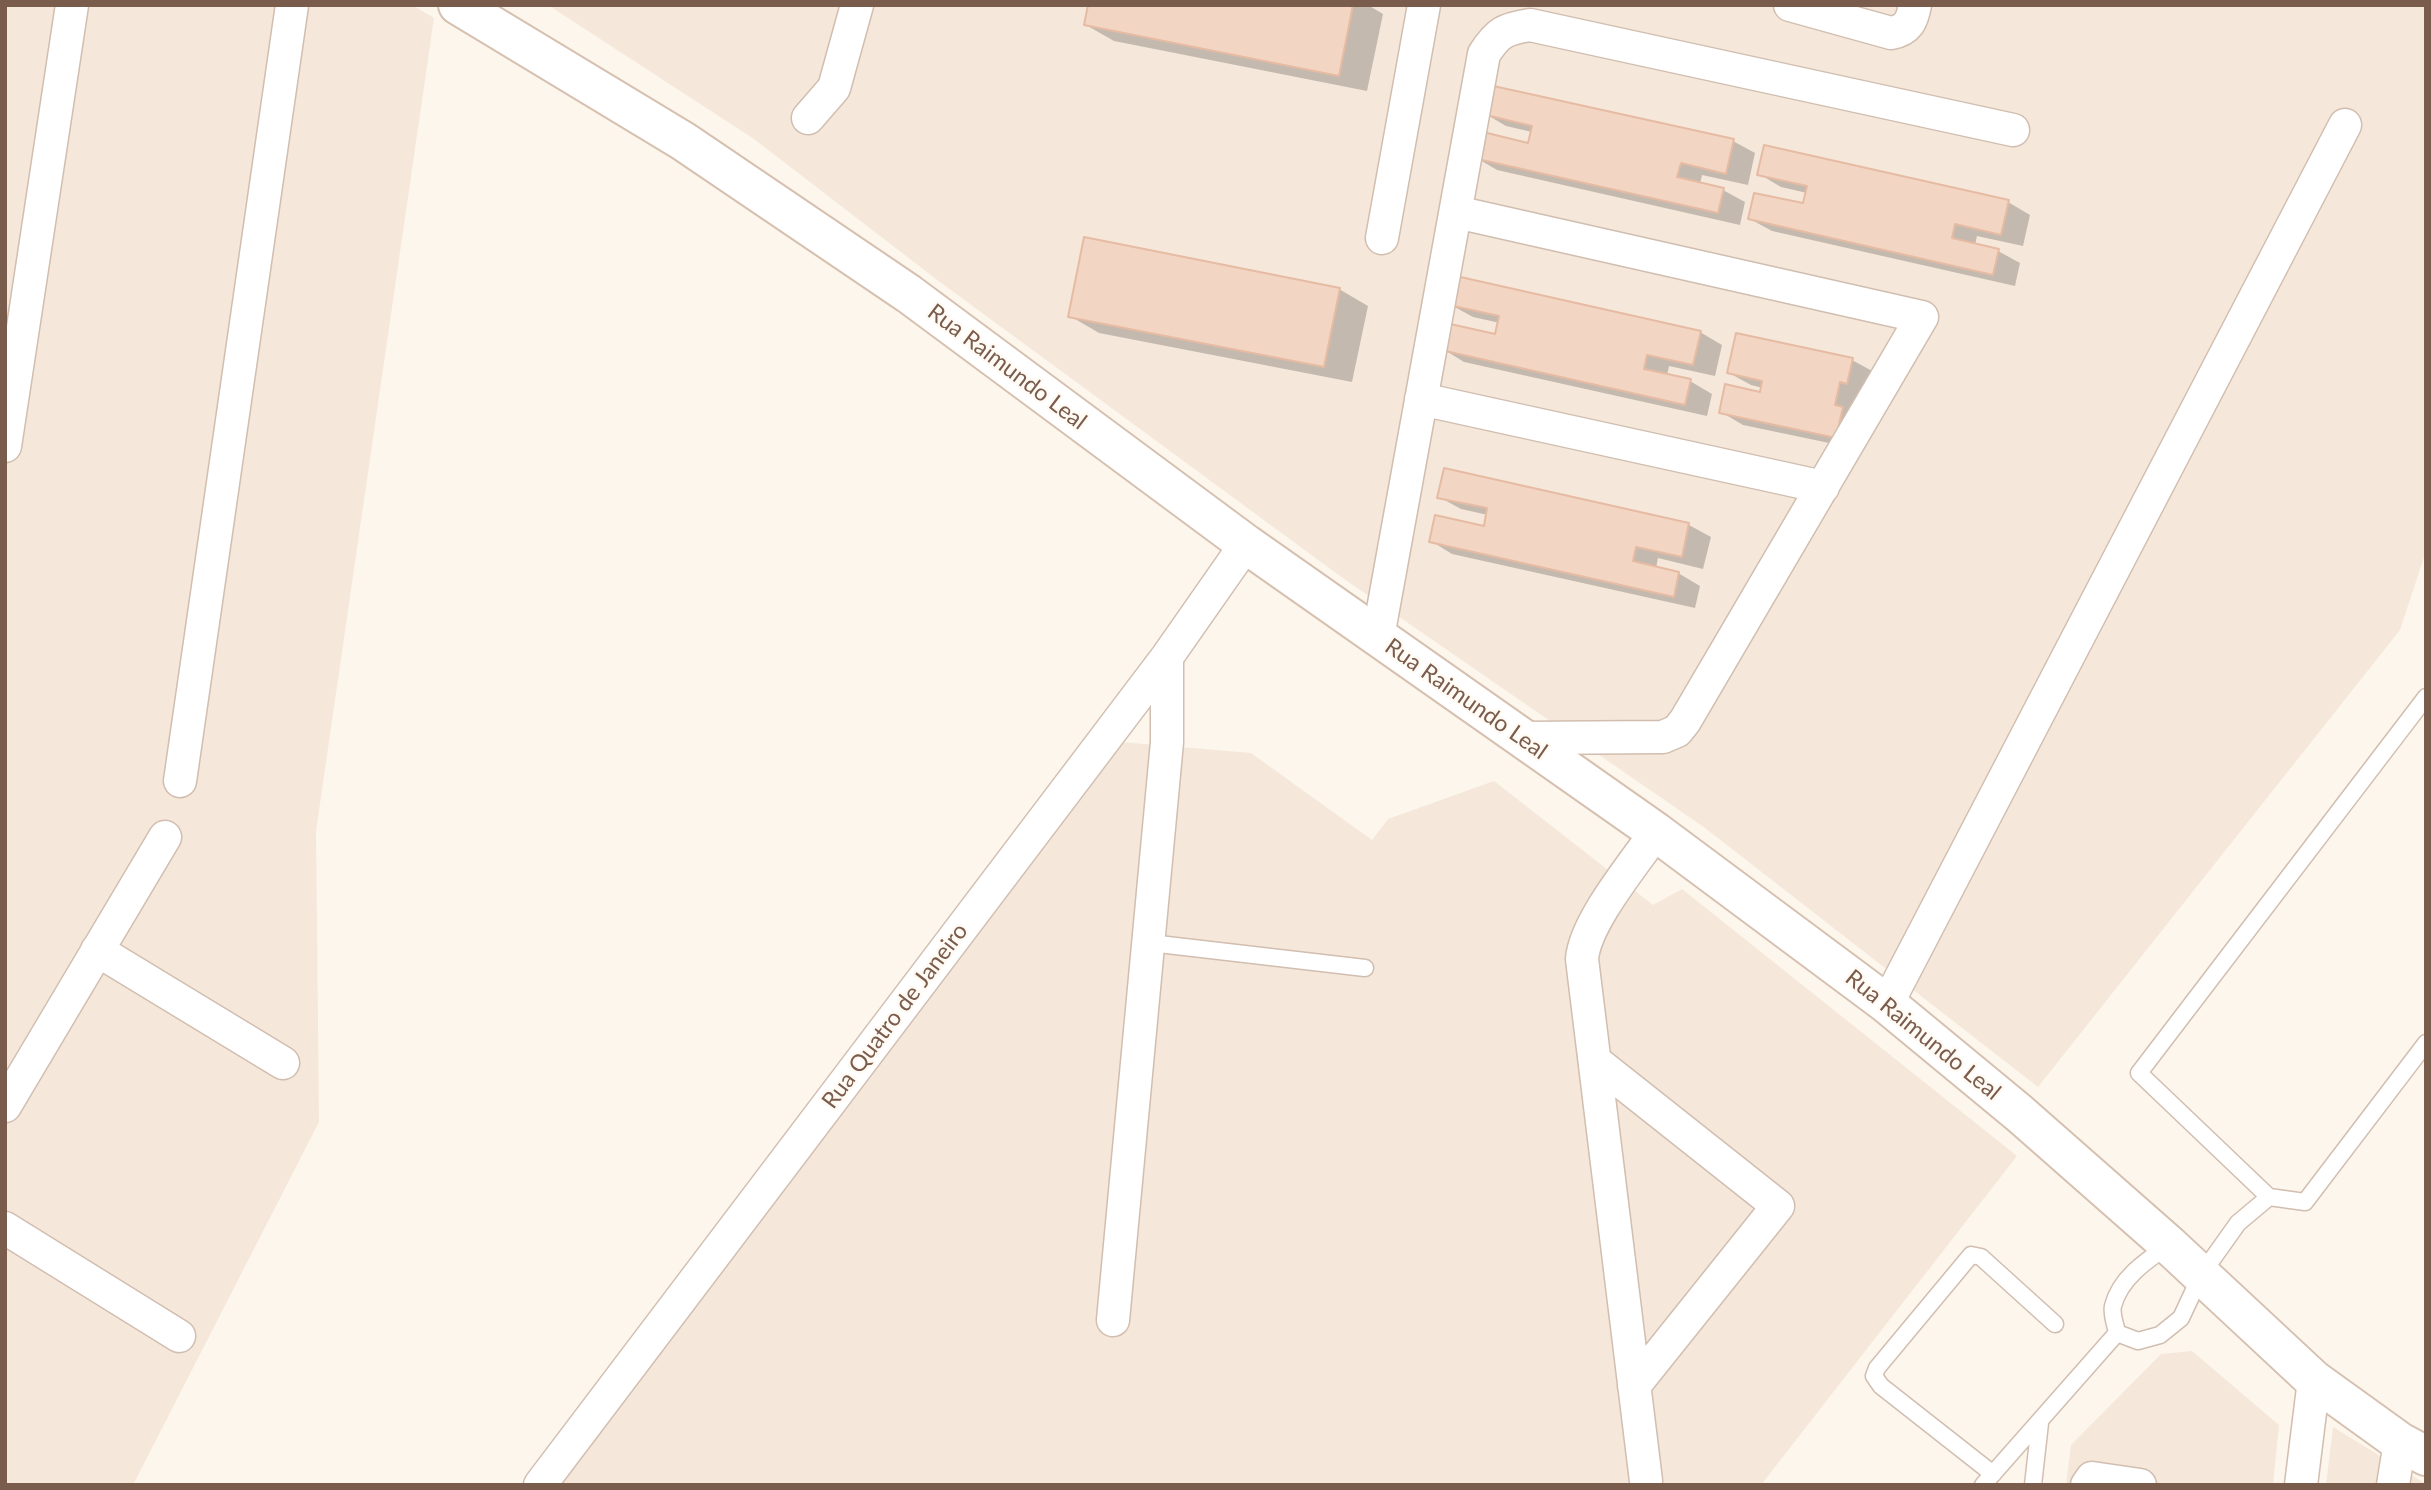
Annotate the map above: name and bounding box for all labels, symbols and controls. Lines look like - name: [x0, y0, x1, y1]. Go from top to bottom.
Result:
- street label: Rua Raimundo Leal: [922, 298, 1092, 436]
- street label: Rua Raimundo Leal: [1380, 633, 1552, 765]
- street label: Rua Quatro de Janeiro: [816, 918, 974, 1114]
- street label: Rua Raimundo Leal: [1840, 964, 2006, 1106]

